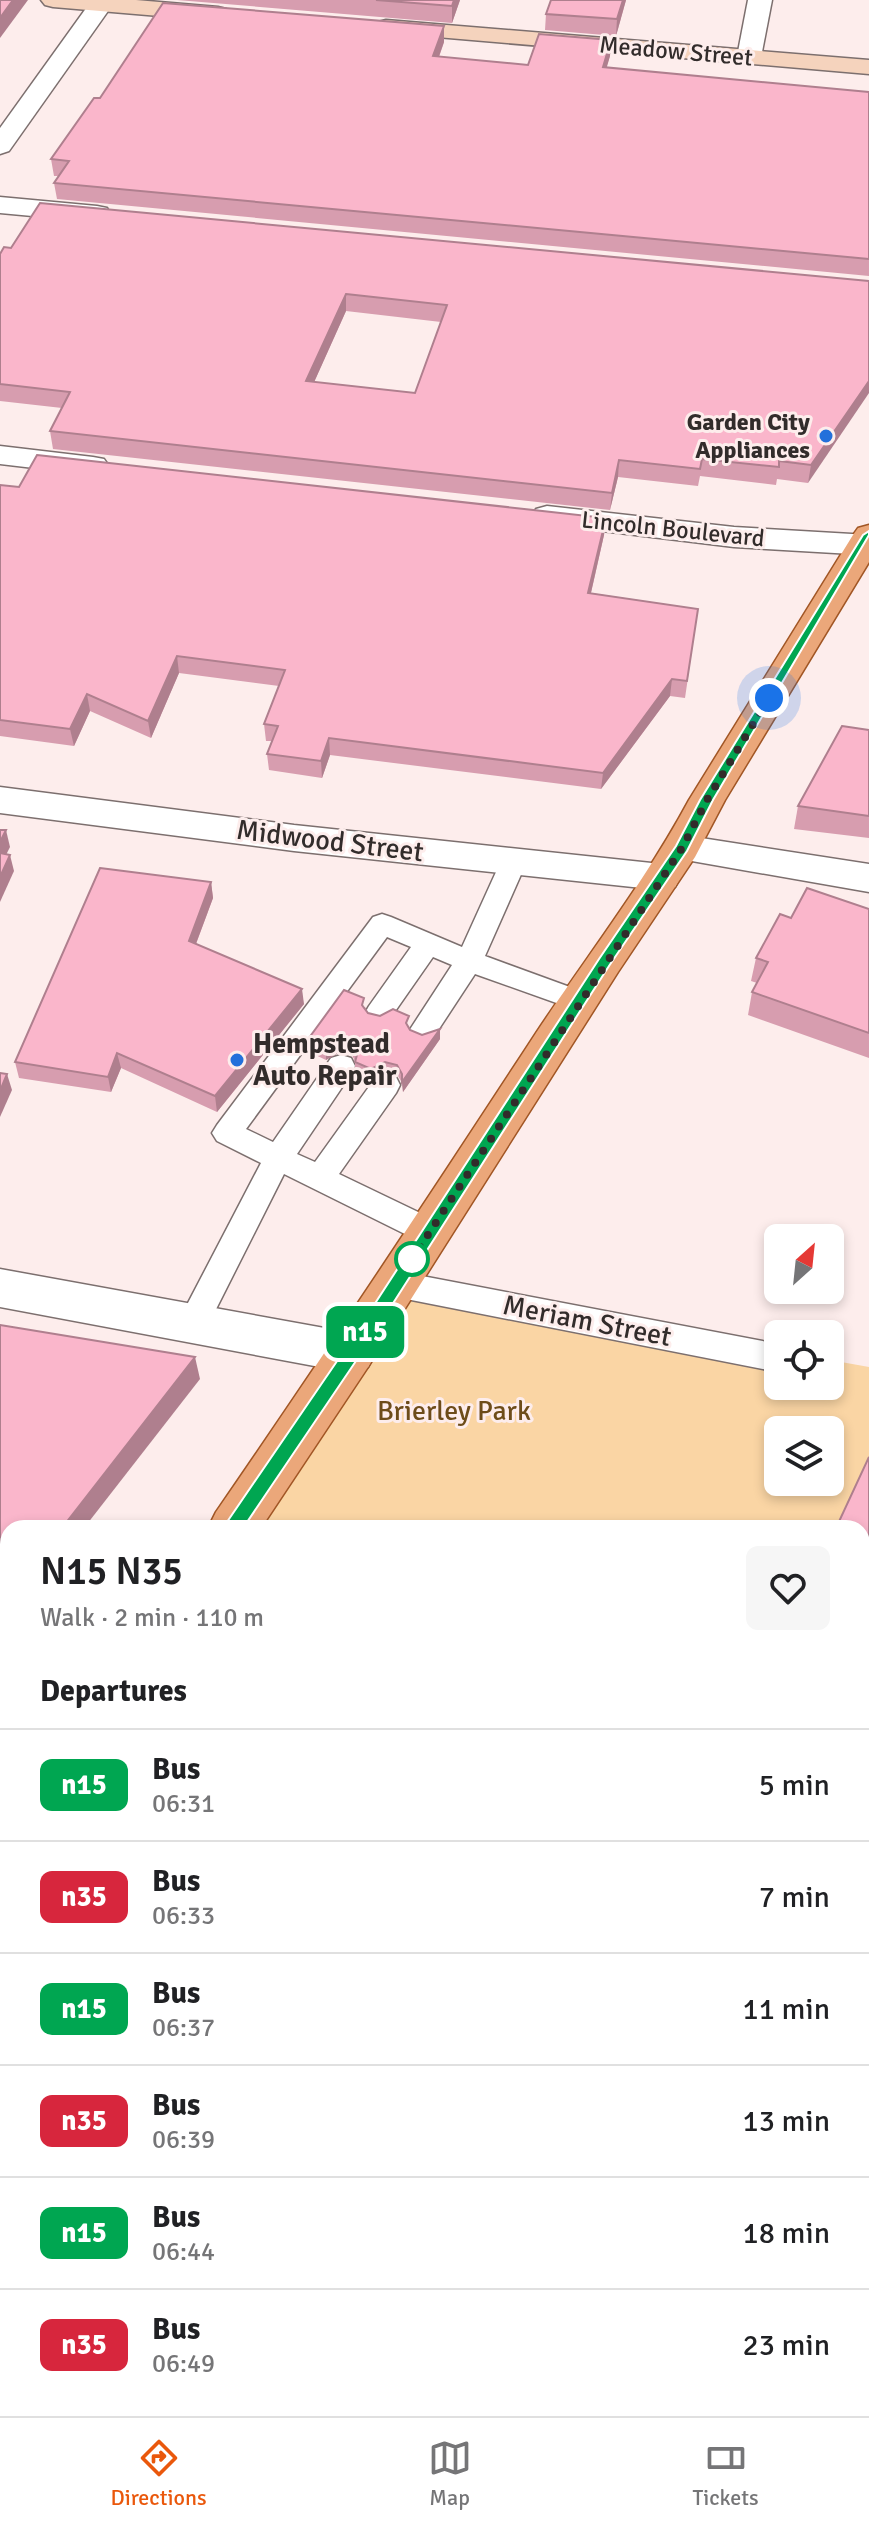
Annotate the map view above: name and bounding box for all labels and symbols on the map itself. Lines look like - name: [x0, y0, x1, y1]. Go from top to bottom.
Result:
- street label: Meadow Street: [598, 29, 754, 73]
- place label: Garden City Appliances: [687, 407, 810, 465]
- marker: Garden City Appliances: [817, 427, 835, 445]
- street label: Lincoln Boulevard: [580, 504, 766, 554]
- your location: [749, 678, 789, 718]
- street label: Midwood Street: [235, 813, 426, 869]
- place label: Hempstead Auto Repair: [253, 1027, 397, 1093]
- marker: Hempstead Auto Repair: [228, 1051, 246, 1069]
- north arrow: [764, 1224, 844, 1304]
- unlabelled marker: [395, 1242, 429, 1276]
- street label: Meriam Street: [500, 1288, 674, 1354]
- line badge: n15: [319, 1306, 411, 1358]
- park label: Brierley Park: [377, 1394, 531, 1428]

